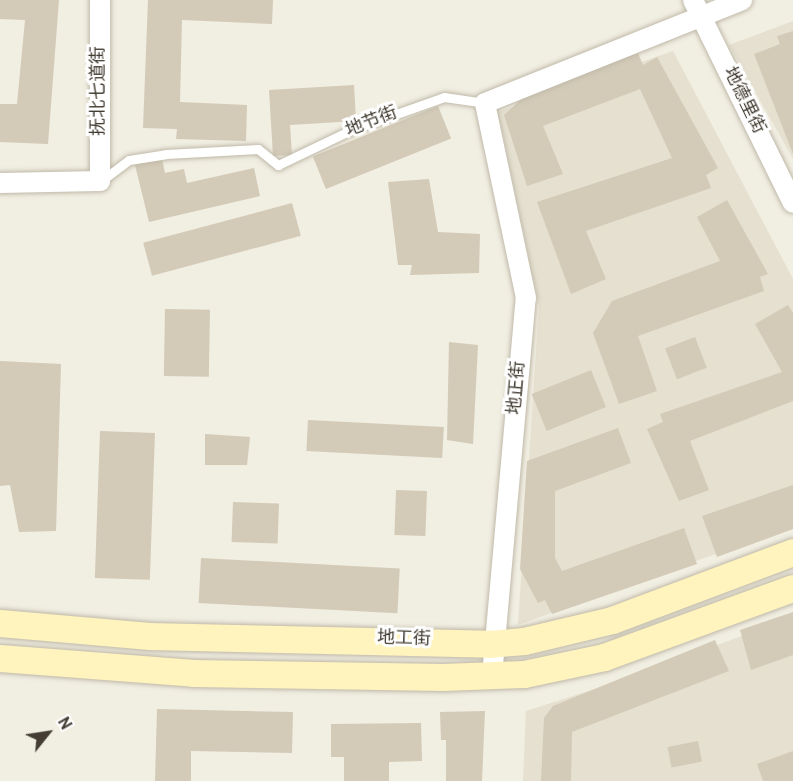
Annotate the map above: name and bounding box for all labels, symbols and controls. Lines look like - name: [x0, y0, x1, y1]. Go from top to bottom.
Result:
- street label: 抚北七道街: [89, 46, 111, 136]
- street label: 地德里街: [718, 64, 768, 138]
- street label: 地节街: [343, 103, 401, 143]
- street label: 地正街: [505, 360, 531, 416]
- street label: 地工街: [377, 628, 431, 652]
- north arrow: [18, 703, 78, 763]
- text: N: [52, 714, 75, 734]

